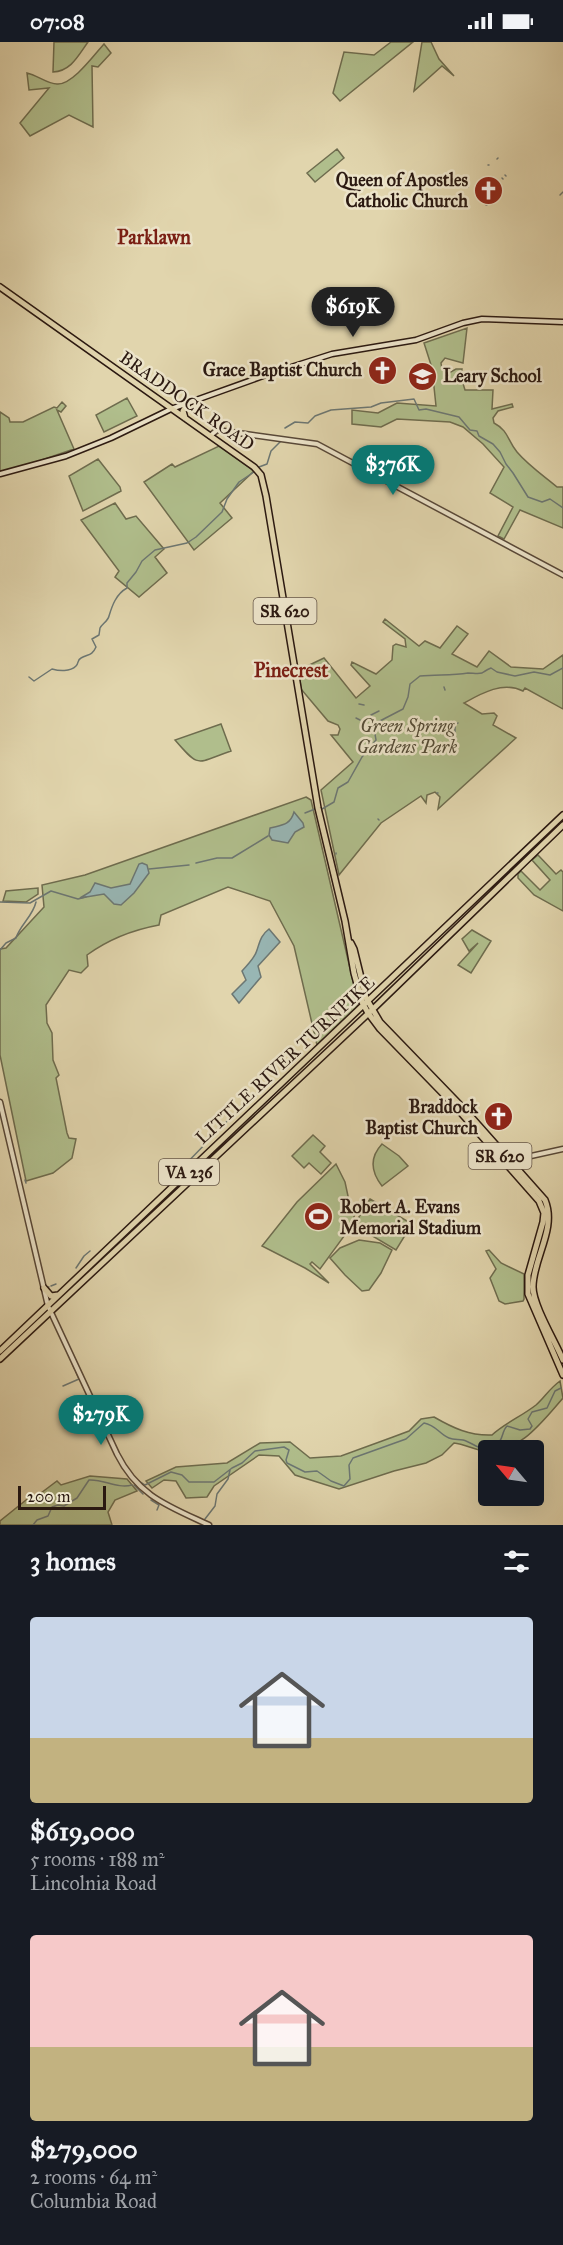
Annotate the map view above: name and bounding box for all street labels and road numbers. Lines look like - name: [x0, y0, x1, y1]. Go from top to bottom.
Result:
- street label: BRADDOCK ROAD: [115, 346, 259, 456]
- road number: SR 620: [254, 598, 316, 624]
- street label: LITTLE RIVER TURNPIKE: [191, 971, 379, 1149]
- road number: SR 620: [468, 1143, 532, 1169]
- road number: VA 236: [159, 1159, 219, 1185]

